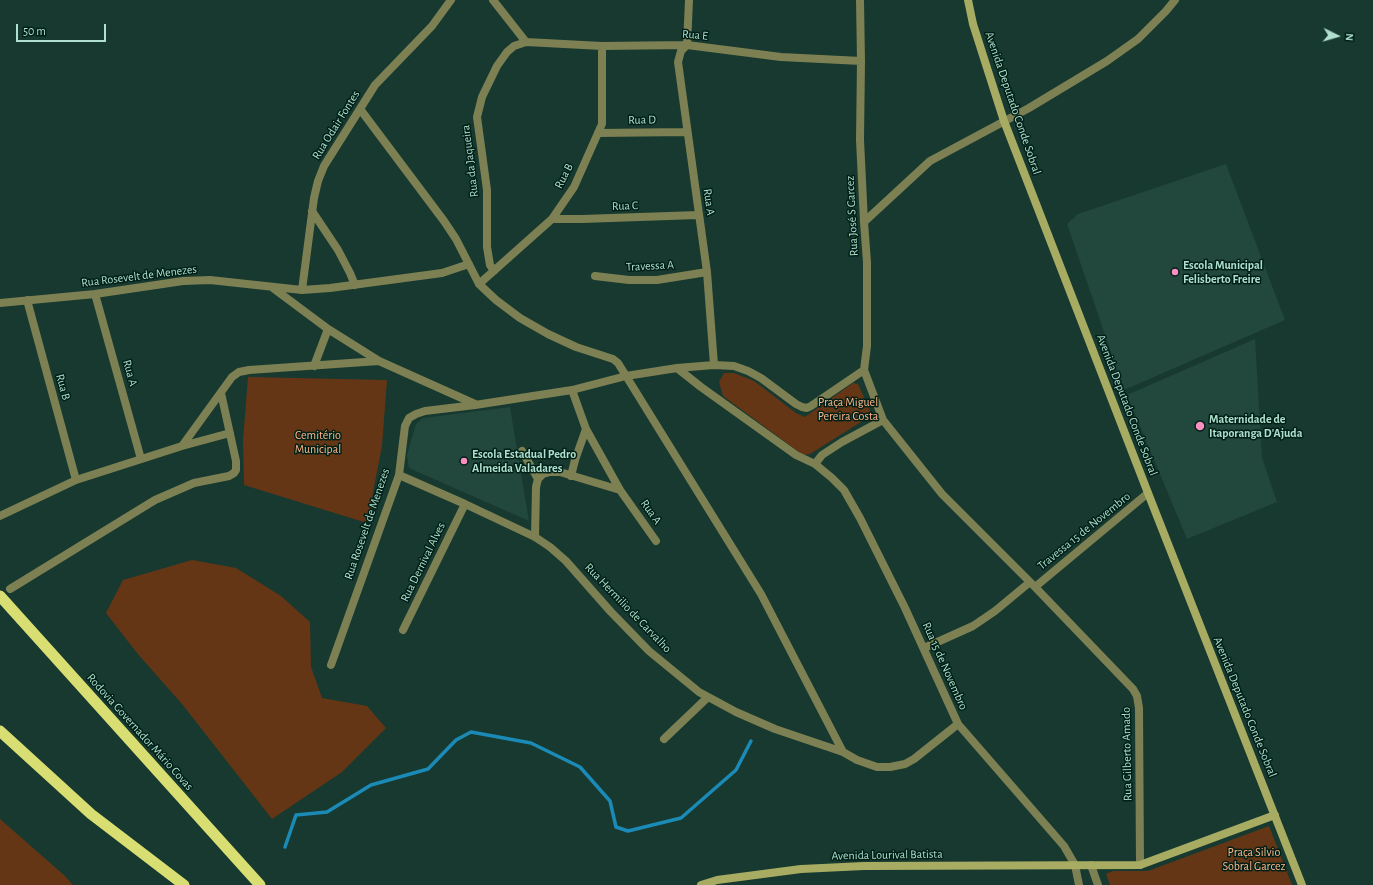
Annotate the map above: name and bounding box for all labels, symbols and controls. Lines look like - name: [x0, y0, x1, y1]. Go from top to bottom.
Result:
- scale bar: [18, 16, 108, 42]
- north arrow: [1317, 16, 1357, 56]
- text: 50 m: [23, 25, 46, 37]
- street label: Rua E: [681, 27, 709, 43]
- street label: Avenida Deputado Conde Sobral: [982, 30, 1044, 176]
- text: N: [1344, 33, 1355, 41]
- street label: Rua Odair Fontes: [309, 88, 363, 162]
- street label: Rua D: [628, 113, 656, 127]
- street label: Rua da Jaqueira: [458, 124, 482, 198]
- street label: Rua B: [551, 161, 577, 191]
- street label: Rua José S Garcez: [843, 175, 861, 257]
- street label: Rua A: [700, 188, 718, 216]
- street label: Rua C: [612, 198, 638, 214]
- street label: Travessa A: [626, 258, 674, 274]
- place label: Escola Municipal Felisberto Freire: [1183, 258, 1263, 286]
- street label: Rua Rosevelt de Menezes: [80, 262, 198, 290]
- marker: Escola Municipal Felisberto Freire: [1170, 267, 1180, 277]
- street label: Avenida Deputado Conde Sobral: [1093, 332, 1161, 478]
- street label: Rua A: [120, 358, 140, 388]
- street label: Rua B: [53, 372, 73, 402]
- park label: Praça Miguel Pereira Costa: [818, 395, 878, 423]
- place label: Maternidade de Itaporanga D'Ajuda: [1209, 412, 1302, 440]
- marker: Maternidade de Itaporanga D'Ajuda: [1194, 420, 1206, 432]
- park label: Cemitério Municipal: [295, 428, 341, 456]
- place label: Escola Estadual Pedro Almeida Valadares: [472, 447, 576, 475]
- marker: Escola Estadual Pedro Almeida Valadares: [459, 456, 469, 466]
- street label: Rua Rosevelt de Menezes: [341, 467, 393, 581]
- street label: Travessa 15 de Novembro: [1035, 489, 1133, 573]
- street label: Rua A: [637, 497, 665, 527]
- street label: Rua Dernival Alves: [398, 520, 448, 604]
- street label: Rua Hermilio de Carvalho: [582, 560, 674, 656]
- street label: Rua 15 de Novembro: [919, 620, 971, 712]
- street label: Avenida Deputado Conde Sobral: [1210, 635, 1280, 779]
- street label: Rodovia Governador Mário Covas: [84, 671, 196, 793]
- street label: Rua Gilberto Amado: [1119, 707, 1135, 801]
- park label: Praça Silvio Sobral Garcez: [1222, 845, 1286, 873]
- street label: Avenida Lourival Batista: [831, 847, 943, 863]

